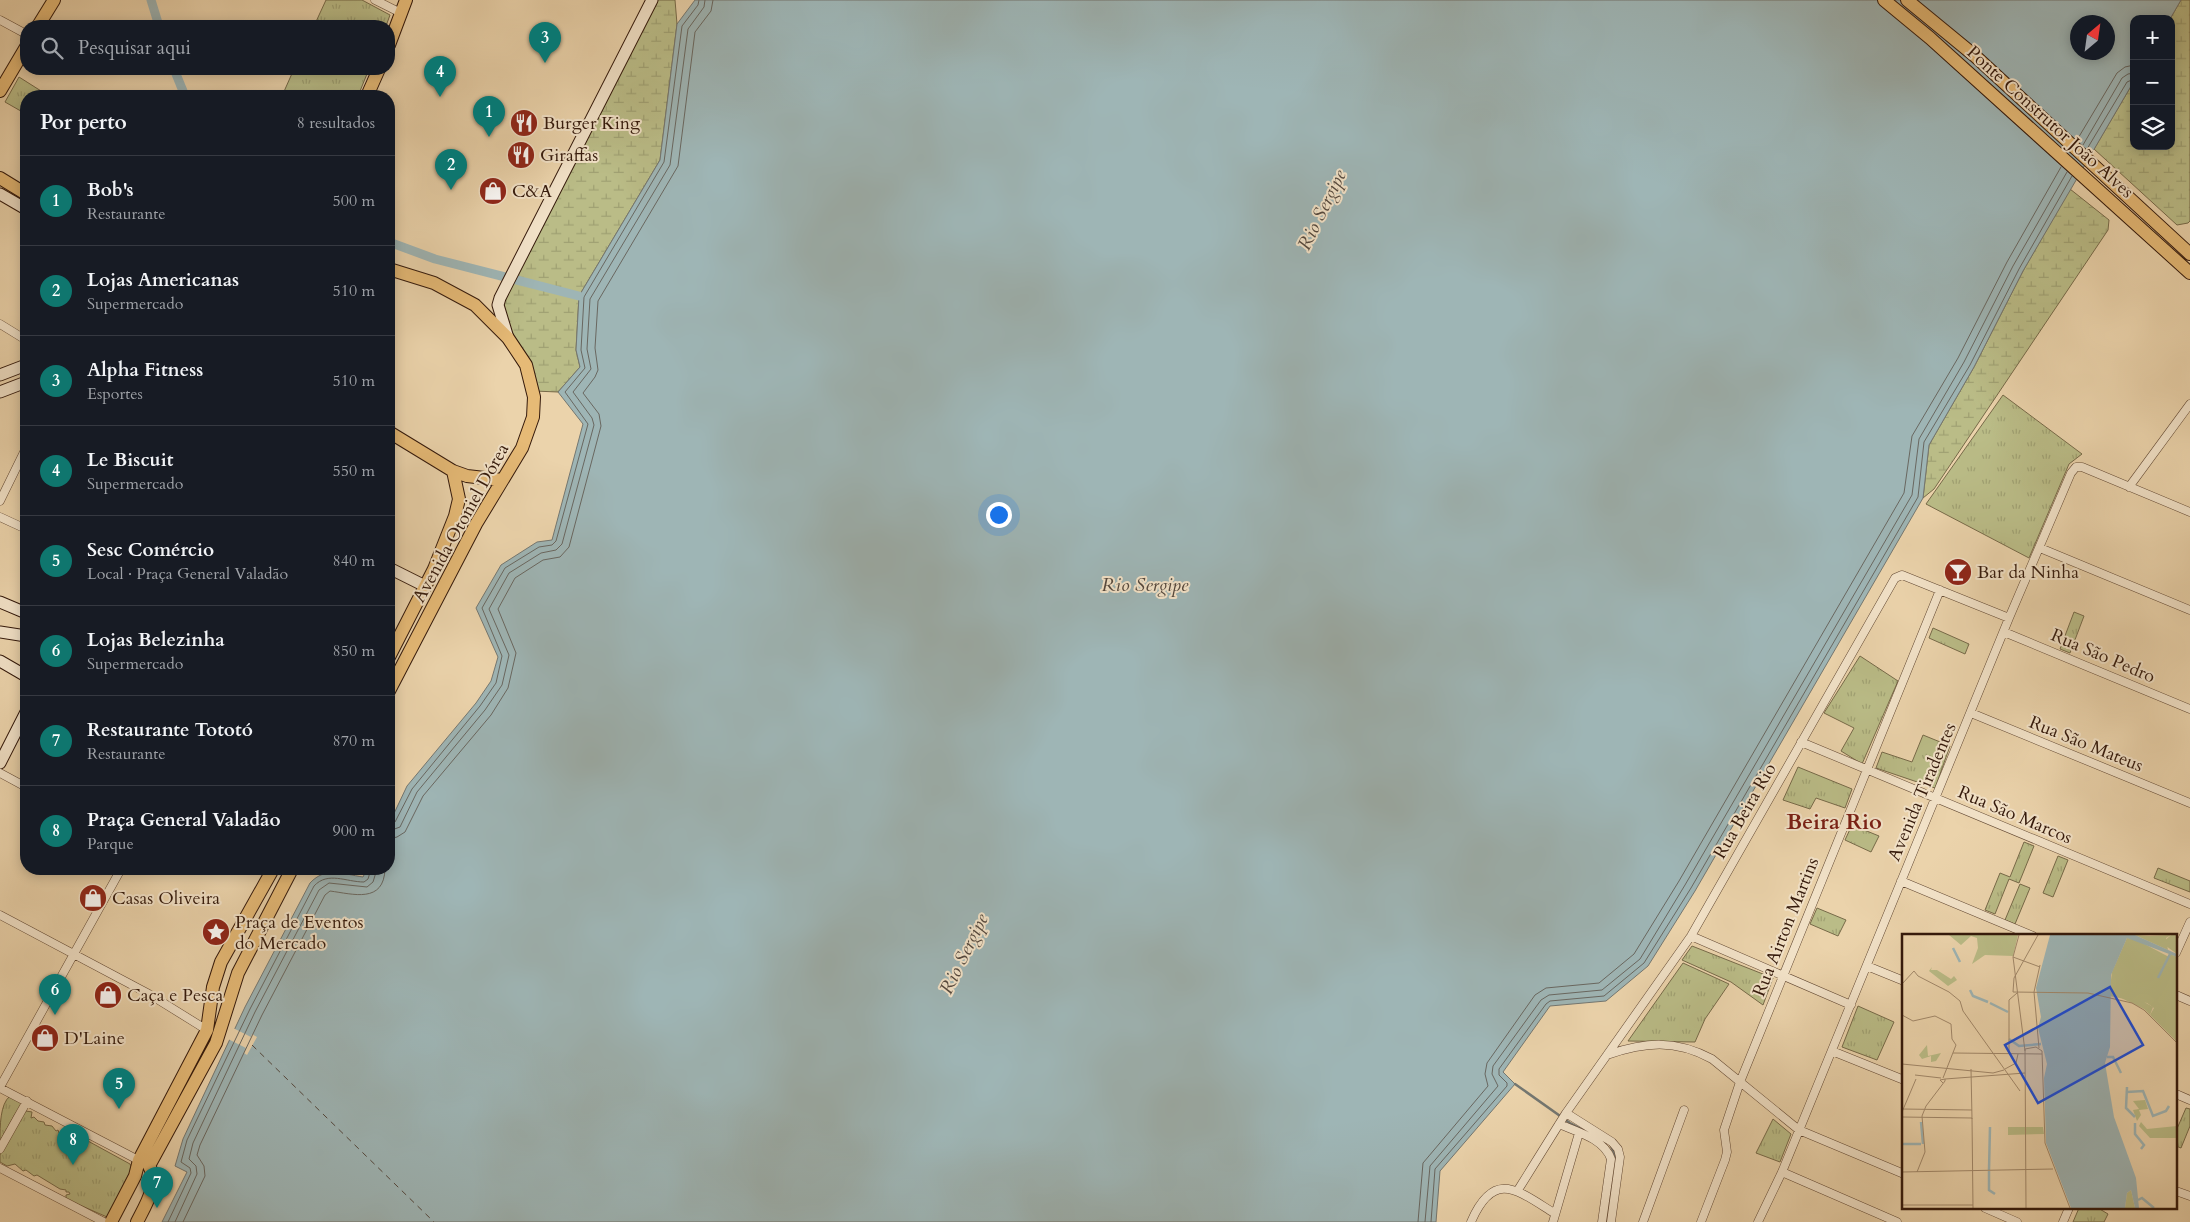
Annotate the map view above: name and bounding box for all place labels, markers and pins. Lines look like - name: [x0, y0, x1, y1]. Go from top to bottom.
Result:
- pin: 3: [529, 22, 561, 63]
- pin: 4: [424, 56, 456, 97]
- pin: 1: [473, 96, 505, 137]
- restaurant icon: Burger King: [509, 108, 539, 138]
- place label: Burger King: [543, 111, 641, 136]
- restaurant icon: Giraffas: [506, 140, 536, 170]
- place label: Giraffas: [540, 143, 598, 168]
- pin: 2: [435, 149, 467, 190]
- shop icon: C&A: [478, 176, 508, 206]
- place label: C&A: [512, 179, 552, 204]
- bar icon: Bar da Ninha: [1943, 557, 1973, 587]
- place label: Bar da Ninha: [1977, 560, 2079, 585]
- shop icon: Casas Oliveira: [78, 883, 108, 913]
- place label: Casas Oliveira: [112, 886, 220, 911]
- place label: Praça de Eventos do Mercado: [235, 910, 363, 956]
- place icon: Praça de Eventos do Mercado: [201, 917, 231, 947]
- pin: 6: [39, 974, 71, 1015]
- shop icon: Caça e Pesca: [93, 980, 123, 1010]
- place label: Caça e Pesca: [127, 983, 223, 1008]
- shop icon: D'Laine: [30, 1023, 60, 1053]
- place label: D'Laine: [64, 1026, 125, 1051]
- pin: 5: [103, 1068, 135, 1109]
- pin: 8: [57, 1124, 89, 1165]
- pin: 7: [141, 1167, 173, 1208]

